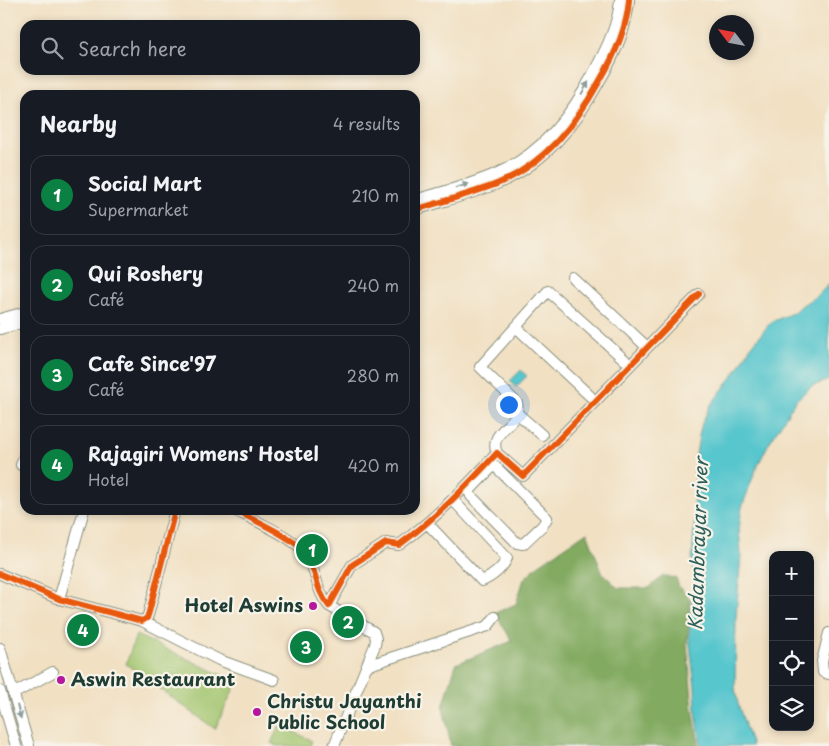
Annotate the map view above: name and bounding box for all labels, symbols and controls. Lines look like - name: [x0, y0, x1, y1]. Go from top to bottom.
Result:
- north arrow: [709, 15, 754, 60]
- search box: [20, 20, 420, 75]
- icon: search: [38, 34, 66, 62]
- text: Search here: [78, 34, 187, 62]
- one-way arrow: [581, 81, 589, 96]
- text: Nearby: [40, 107, 117, 139]
- text: 4 results: [333, 111, 400, 135]
- text: Social Mart: [88, 169, 202, 197]
- one-way arrow: [454, 181, 469, 189]
- text: 1: [53, 183, 61, 207]
- text: 210 m: [351, 183, 399, 207]
- text: Supermarket: [88, 197, 188, 221]
- text: Qui Roshery: [88, 259, 203, 287]
- text: 2: [51, 273, 63, 297]
- text: 240 m: [347, 273, 399, 297]
- text: Café: [88, 287, 124, 311]
- text: Cafe Since'97: [88, 349, 216, 377]
- text: 3: [52, 363, 62, 387]
- text: 280 m: [347, 363, 399, 387]
- text: Café: [88, 377, 124, 401]
- your location: [496, 392, 522, 418]
- text: Rajagiri Womens' Hostel: [88, 439, 319, 467]
- text: 4: [52, 453, 62, 477]
- text: 420 m: [348, 453, 399, 477]
- water label: Kadambrayar river: [680, 454, 714, 631]
- text: Hotel: [88, 467, 129, 491]
- pin: 1: [296, 531, 328, 569]
- map controls: [769, 551, 814, 731]
- button: +: [769, 551, 814, 596]
- place label: Hotel Aswins: [185, 591, 303, 618]
- button: −: [769, 596, 814, 641]
- marker: Hotel Aswins: [307, 600, 319, 612]
- pin: 2: [332, 603, 364, 641]
- pin: 4: [67, 611, 99, 649]
- pin: 3: [290, 628, 322, 666]
- button: locate: [769, 641, 814, 686]
- place label: Aswin Restaurant: [71, 665, 236, 692]
- marker: Aswin Restaurant: [55, 674, 67, 686]
- button: layers: [769, 686, 814, 731]
- place label: Christu Jayanthi Public School: [267, 687, 421, 735]
- one-way arrow: [15, 705, 23, 720]
- marker: Christu Jayanthi Public School: [251, 706, 263, 718]

